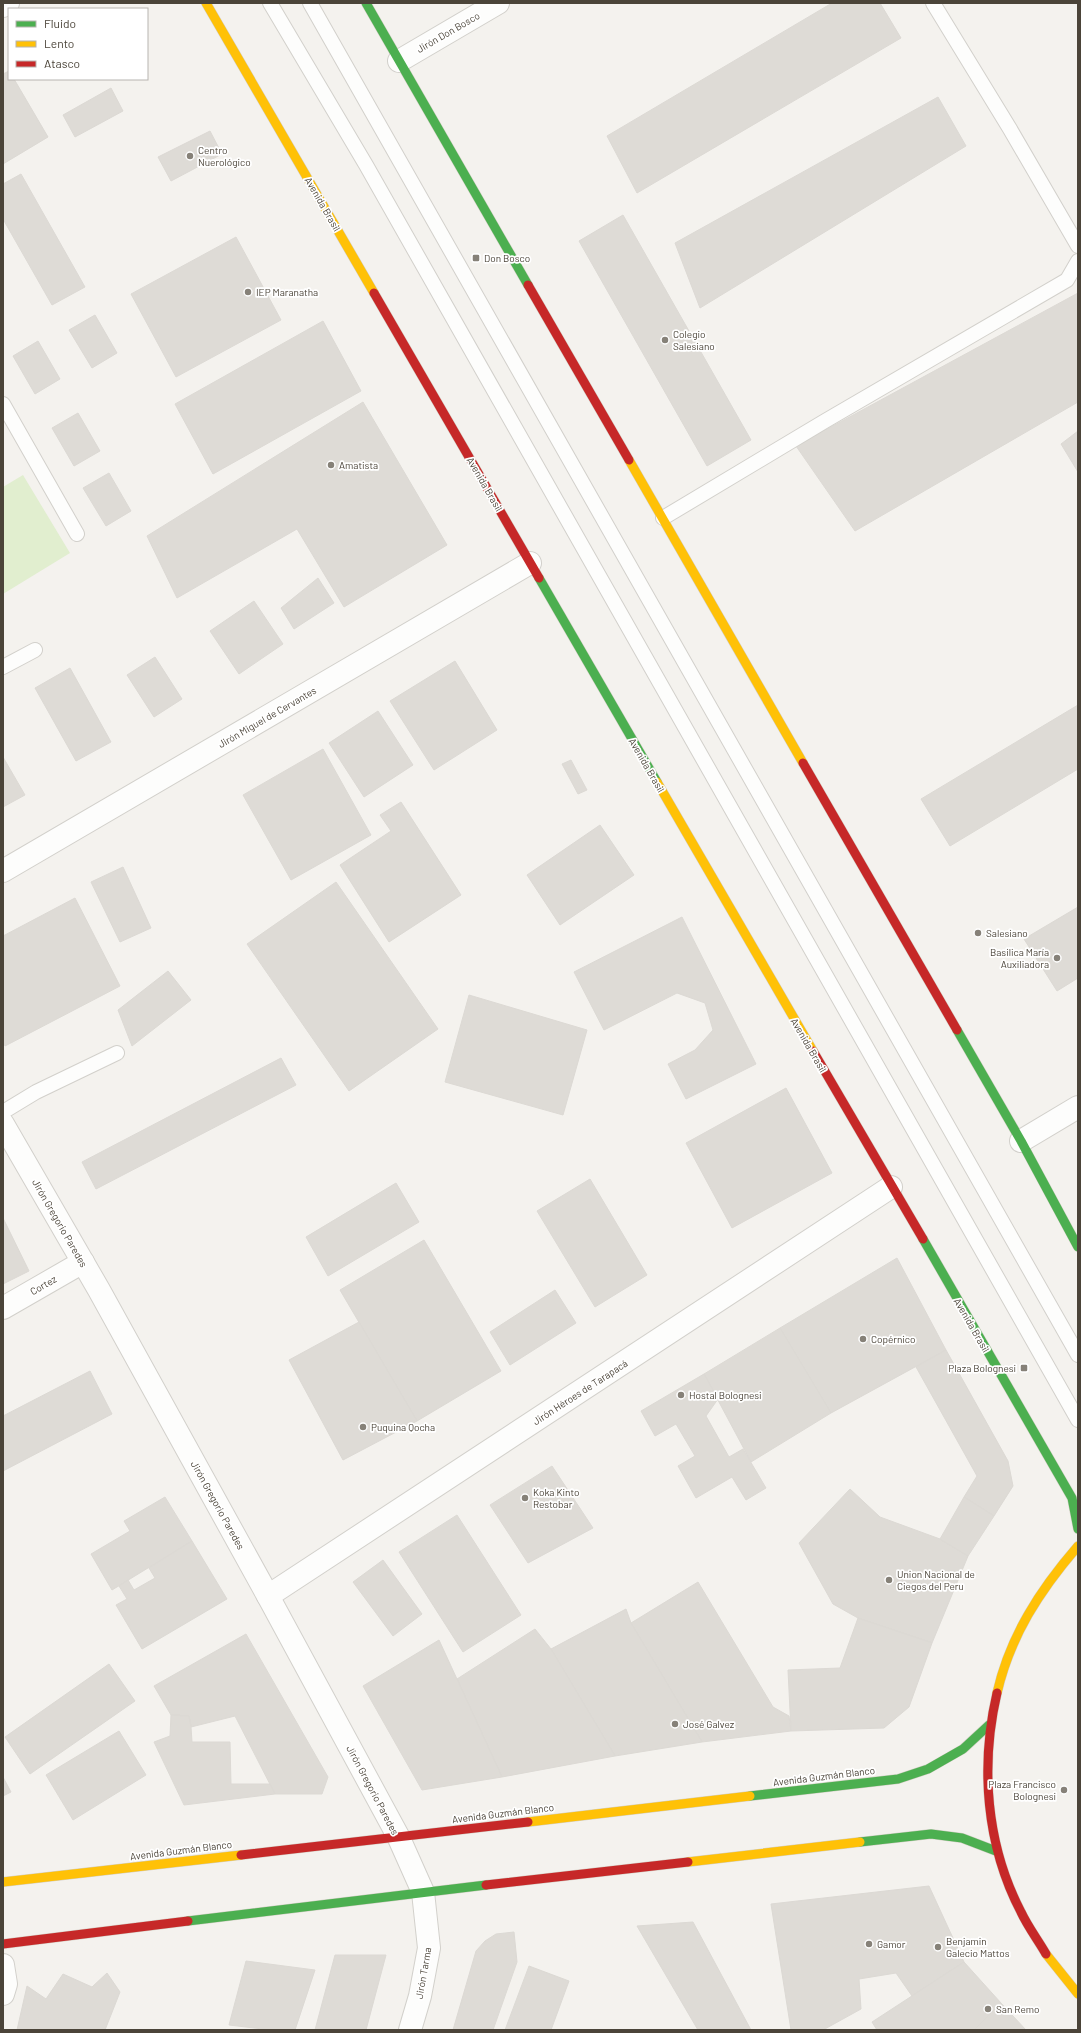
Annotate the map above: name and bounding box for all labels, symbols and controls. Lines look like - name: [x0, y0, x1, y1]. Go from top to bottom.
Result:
- legend: [8, 8, 148, 80]
- street label: Jirón Don Bosco: [414, 9, 482, 55]
- text: Fluido: [44, 16, 76, 30]
- text: Lento: [44, 36, 74, 50]
- text: Atasco: [44, 56, 80, 70]
- place label: Centro Nuerológico: [198, 144, 251, 168]
- marker: Centro Nuerológico: [185, 151, 195, 161]
- street label: Avenida Brasil: [303, 175, 343, 233]
- place label: Don Bosco: [484, 252, 530, 264]
- marker: Don Bosco: [471, 253, 481, 263]
- place label: IEP Maranatha: [256, 286, 318, 298]
- marker: IEP Maranatha: [243, 287, 253, 297]
- place label: Colegio Salesiano: [673, 328, 715, 352]
- marker: Colegio Salesiano: [660, 335, 670, 345]
- street label: Avenida Brasil: [465, 455, 505, 513]
- place label: Amatista: [339, 459, 378, 471]
- marker: Amatista: [326, 460, 336, 470]
- street label: Jirón Miguel de Cervantes: [216, 684, 318, 750]
- street label: Avenida Brasil: [627, 736, 667, 794]
- place label: Salesiano: [986, 927, 1028, 939]
- marker: Salesiano: [973, 928, 983, 938]
- place label: Basilica María Auxiliadora: [990, 946, 1049, 970]
- marker: Basilica María Auxiliadora: [1052, 953, 1062, 963]
- street label: Avenida Brasil: [789, 1016, 829, 1074]
- street label: Jirón Gregorio Paredes: [30, 1177, 90, 1269]
- street label: Cortez: [28, 1272, 59, 1297]
- street label: Avenida Brasil: [952, 1296, 992, 1354]
- place label: Copérnico: [871, 1333, 916, 1345]
- marker: Copérnico: [858, 1334, 868, 1344]
- street label: Jirón Héroes de Tarapacá: [530, 1357, 630, 1427]
- place label: Plaza Bolognesi: [948, 1362, 1016, 1374]
- marker: Plaza Bolognesi: [1019, 1363, 1029, 1373]
- place label: Hostal Bolognesi: [689, 1389, 762, 1401]
- marker: Hostal Bolognesi: [676, 1390, 686, 1400]
- place label: Puquina Qocha: [371, 1421, 435, 1433]
- marker: Puquina Qocha: [358, 1422, 368, 1432]
- street label: Jirón Gregorio Paredes: [189, 1459, 247, 1552]
- place label: Koka Kinto Restobar: [533, 1486, 579, 1510]
- marker: Koka Kinto Restobar: [520, 1493, 530, 1503]
- place label: Union Nacional de Ciegos del Peru: [897, 1568, 975, 1592]
- marker: Union Nacional de Ciegos del Peru: [884, 1575, 894, 1585]
- place label: José Galvez: [683, 1718, 735, 1730]
- marker: José Galvez: [670, 1719, 680, 1729]
- street label: Jirón Gregorio Paredes: [344, 1743, 402, 1837]
- street label: Avenida Guzmán Blanco: [772, 1764, 876, 1788]
- place label: Plaza Francisco Bolognesi: [988, 1778, 1056, 1802]
- marker: Plaza Francisco Bolognesi: [1059, 1785, 1069, 1795]
- street label: Avenida Guzmán Blanco: [451, 1801, 555, 1825]
- street label: Avenida Guzmán Blanco: [129, 1838, 233, 1862]
- place label: Benjamin Galecio Mattos: [946, 1935, 1010, 1959]
- place label: Gamor: [877, 1938, 906, 1950]
- marker: Gamor: [864, 1939, 874, 1949]
- marker: Benjamin Galecio Mattos: [933, 1942, 943, 1952]
- street label: Jirón Tarma: [413, 1946, 433, 2000]
- place label: San Remo: [996, 2003, 1039, 2015]
- marker: San Remo: [983, 2004, 993, 2014]

